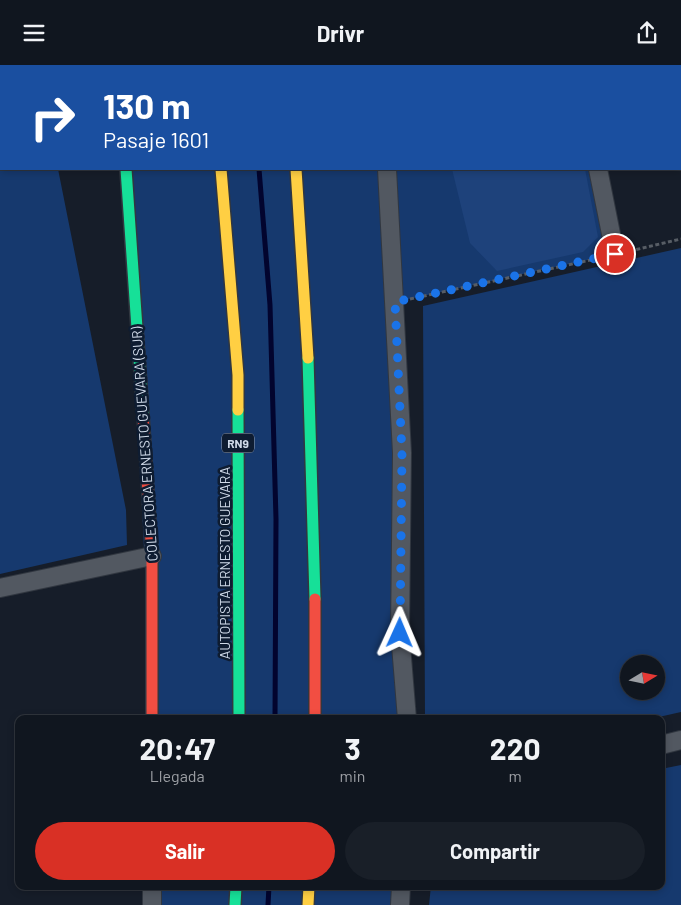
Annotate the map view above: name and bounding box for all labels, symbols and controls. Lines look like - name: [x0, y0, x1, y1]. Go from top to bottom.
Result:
- icon: menu: [20, 19, 48, 47]
- icon: share: [633, 19, 661, 47]
- text: Drivr: [317, 20, 364, 46]
- text: 130 m: [103, 84, 190, 126]
- icon: right: [20, 85, 85, 150]
- text: Pasaje 1601: [103, 126, 209, 152]
- pin: [594, 233, 636, 275]
- icon: arrive: [601, 240, 629, 268]
- street label: COLECTORA ERNESTO GUEVARA (SUR): [127, 326, 161, 562]
- road number: RN9: [222, 433, 254, 453]
- street label: AUTOPISTA ERNESTO GUEVARA: [216, 466, 233, 659]
- position arrow: [373, 606, 425, 658]
- north arrow: [620, 655, 665, 700]
- map controls: [620, 655, 665, 700]
- text: 20:47: [139, 730, 215, 766]
- text: 3: [344, 730, 361, 766]
- text: 220: [490, 730, 541, 766]
- text: Llegada: [150, 766, 205, 785]
- text: min: [340, 766, 365, 785]
- text: m: [509, 766, 522, 785]
- button: Salir: [35, 822, 335, 880]
- button: Compartir: [345, 822, 645, 880]

